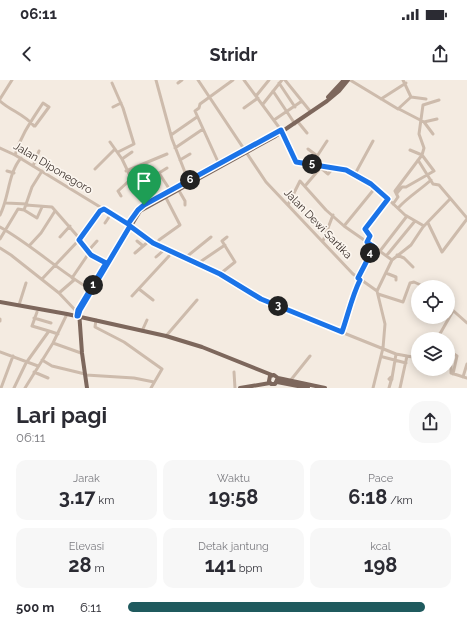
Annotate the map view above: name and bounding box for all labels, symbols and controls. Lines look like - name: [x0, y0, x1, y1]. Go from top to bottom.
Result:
- text: 06:11: [20, 5, 57, 23]
- icon: back: [16, 43, 38, 65]
- icon: share: [429, 43, 451, 65]
- text: Stridr: [210, 44, 257, 65]
- street label: Jalan Diponegoro: [11, 139, 95, 197]
- pin: 5: [302, 154, 322, 174]
- text: 5: [309, 157, 315, 170]
- pin: [127, 164, 161, 205]
- icon: arrive: [133, 170, 155, 192]
- pin: 6: [180, 170, 200, 190]
- text: 6: [187, 173, 193, 186]
- street label: Jalan Dewi Sartika: [281, 186, 355, 262]
- pin: 4: [360, 243, 380, 263]
- text: 4: [367, 246, 373, 259]
- pin: 1: [83, 275, 103, 295]
- text: 1: [90, 278, 96, 291]
- map controls: [411, 280, 455, 376]
- button: locate: [411, 280, 455, 324]
- pin: 3: [268, 296, 288, 316]
- text: 3: [275, 299, 281, 312]
- button: layers: [411, 332, 455, 376]
- button: share: [409, 401, 451, 443]
- text: Lari pagi: [16, 402, 107, 428]
- text: 06:11: [16, 430, 45, 445]
- text: Jarak: [73, 472, 100, 485]
- text: Waktu: [217, 472, 250, 485]
- text: Pace: [368, 472, 393, 485]
- text: 3.17: [59, 485, 96, 509]
- text: 19:58: [209, 485, 258, 509]
- text: 6:18: [348, 485, 387, 509]
- text: km: [96, 494, 114, 507]
- text: /km: [387, 494, 413, 507]
- text: Elevasi: [69, 540, 104, 553]
- text: Detak jantung: [198, 540, 269, 553]
- text: kcal: [370, 540, 391, 553]
- text: 28: [68, 553, 92, 577]
- text: 141: [205, 553, 236, 577]
- text: 198: [364, 553, 397, 577]
- text: m: [92, 562, 105, 575]
- text: bpm: [236, 562, 262, 575]
- text: 500 m: [16, 600, 54, 615]
- text: 6:11: [80, 600, 101, 615]

